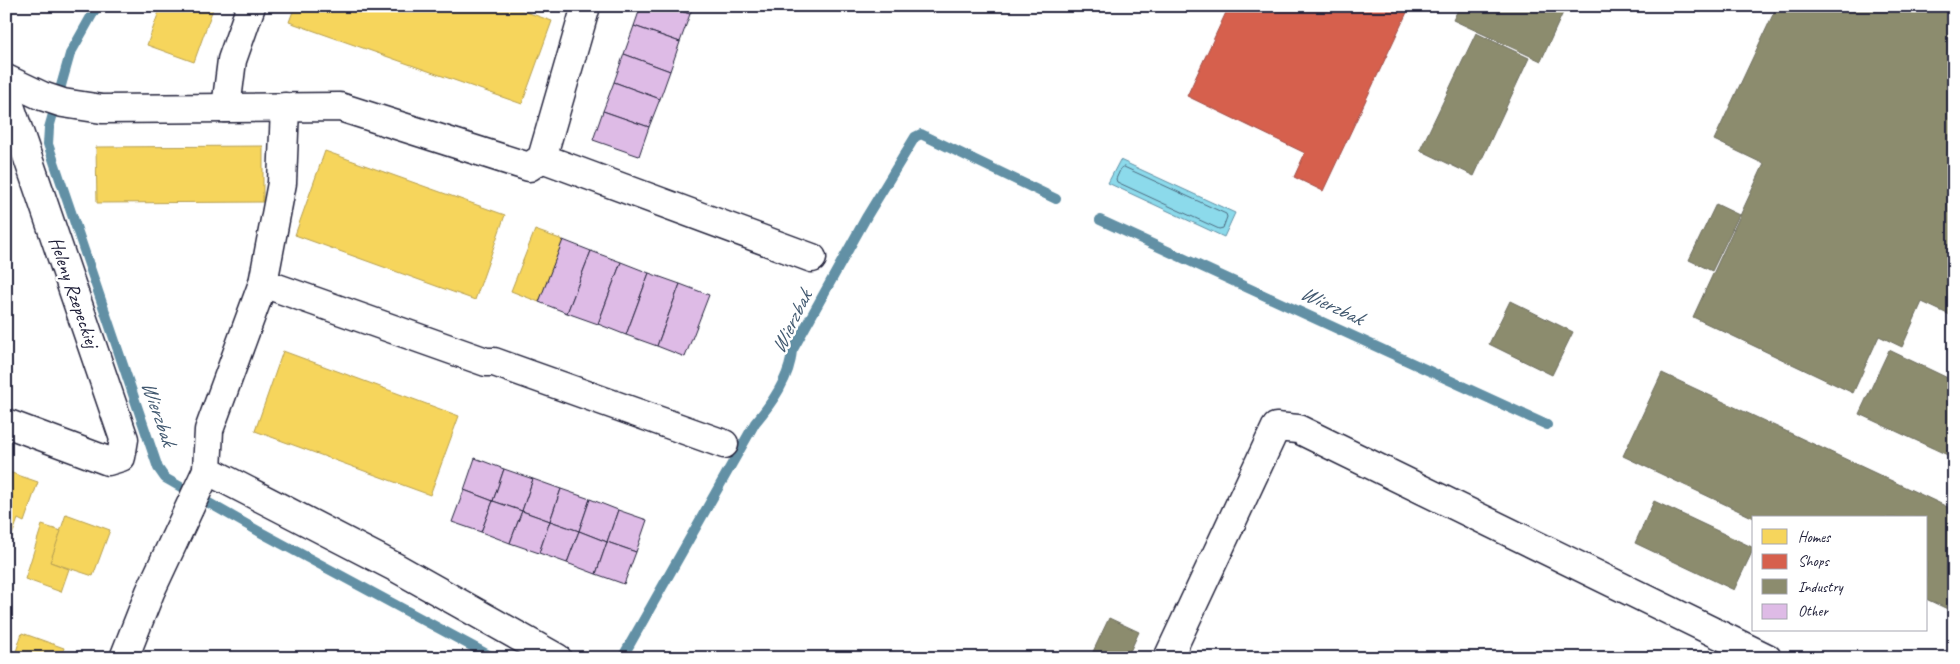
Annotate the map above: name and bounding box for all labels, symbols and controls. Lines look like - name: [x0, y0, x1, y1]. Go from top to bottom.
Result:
- street label: Heleny Rzepeckiej: [43, 233, 106, 353]
- water label: Wierzbak: [1297, 279, 1370, 332]
- water label: Wierzbak: [765, 284, 819, 357]
- water label: Wierzbak: [136, 378, 183, 452]
- legend: [1752, 516, 1928, 632]
- text: Homes: [1798, 528, 1832, 547]
- text: Shops: [1798, 552, 1831, 571]
- text: Industry: [1798, 578, 1845, 597]
- text: Other: [1798, 602, 1829, 621]

